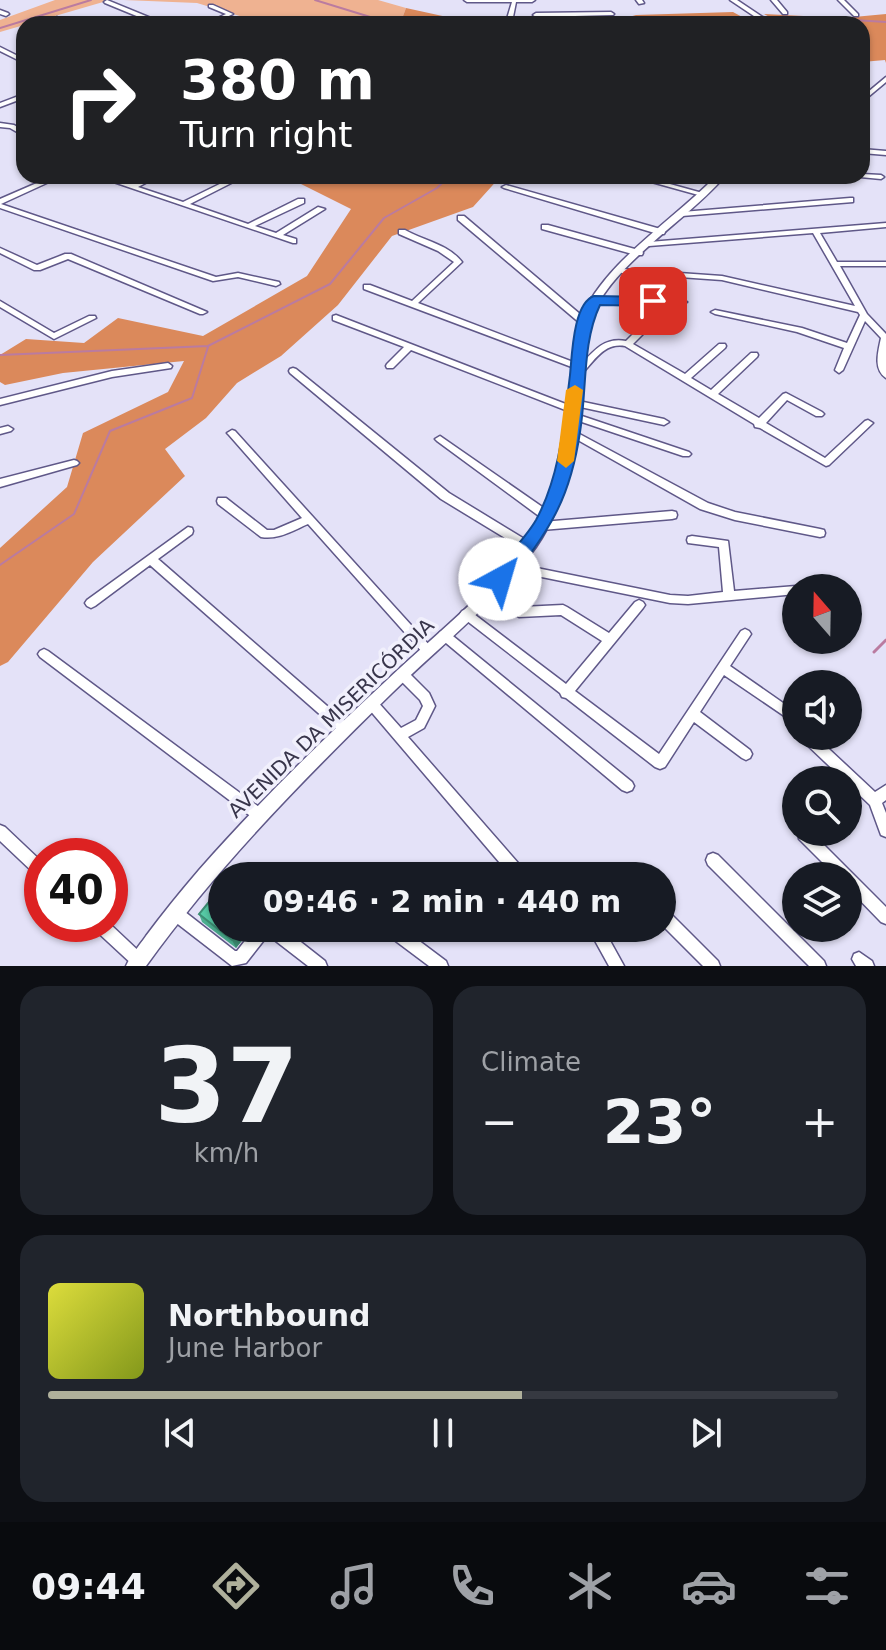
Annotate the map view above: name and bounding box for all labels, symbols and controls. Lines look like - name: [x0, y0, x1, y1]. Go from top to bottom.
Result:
- text: 380 m: [180, 47, 375, 112]
- icon: right: [48, 48, 152, 152]
- text: Turn right: [180, 114, 352, 155]
- pin: [619, 267, 687, 335]
- icon: arrive: [631, 279, 675, 323]
- position arrow: [458, 537, 542, 621]
- north arrow: [782, 574, 862, 654]
- map controls: [782, 574, 862, 942]
- street label: AVENIDA DA MISERICÓRDIA: [223, 613, 439, 823]
- button: sound: [782, 670, 862, 750]
- button: search: [782, 766, 862, 846]
- speed limit sign: 40: [24, 838, 128, 942]
- button: layers: [782, 862, 862, 942]
- text: 09:46 · 2 min · 440 m: [263, 884, 621, 919]
- text: 37: [154, 1025, 299, 1147]
- text: Climate: [481, 1047, 581, 1077]
- text: 23°: [603, 1087, 716, 1157]
- text: −: [481, 1096, 518, 1147]
- text: +: [801, 1096, 838, 1147]
- text: km/h: [194, 1138, 259, 1168]
- text: Northbound: [168, 1298, 371, 1333]
- text: June Harbor: [168, 1333, 322, 1363]
- icon: previous: [158, 1411, 202, 1455]
- icon: pause: [421, 1411, 465, 1455]
- icon: next: [684, 1411, 728, 1455]
- icon: directions: [208, 1558, 264, 1614]
- icon: music: [326, 1558, 382, 1614]
- icon: phone: [444, 1558, 500, 1614]
- icon: climate: [562, 1558, 618, 1614]
- icon: car: [681, 1558, 737, 1614]
- icon: filters: [799, 1558, 855, 1614]
- text: 09:44: [31, 1566, 146, 1607]

